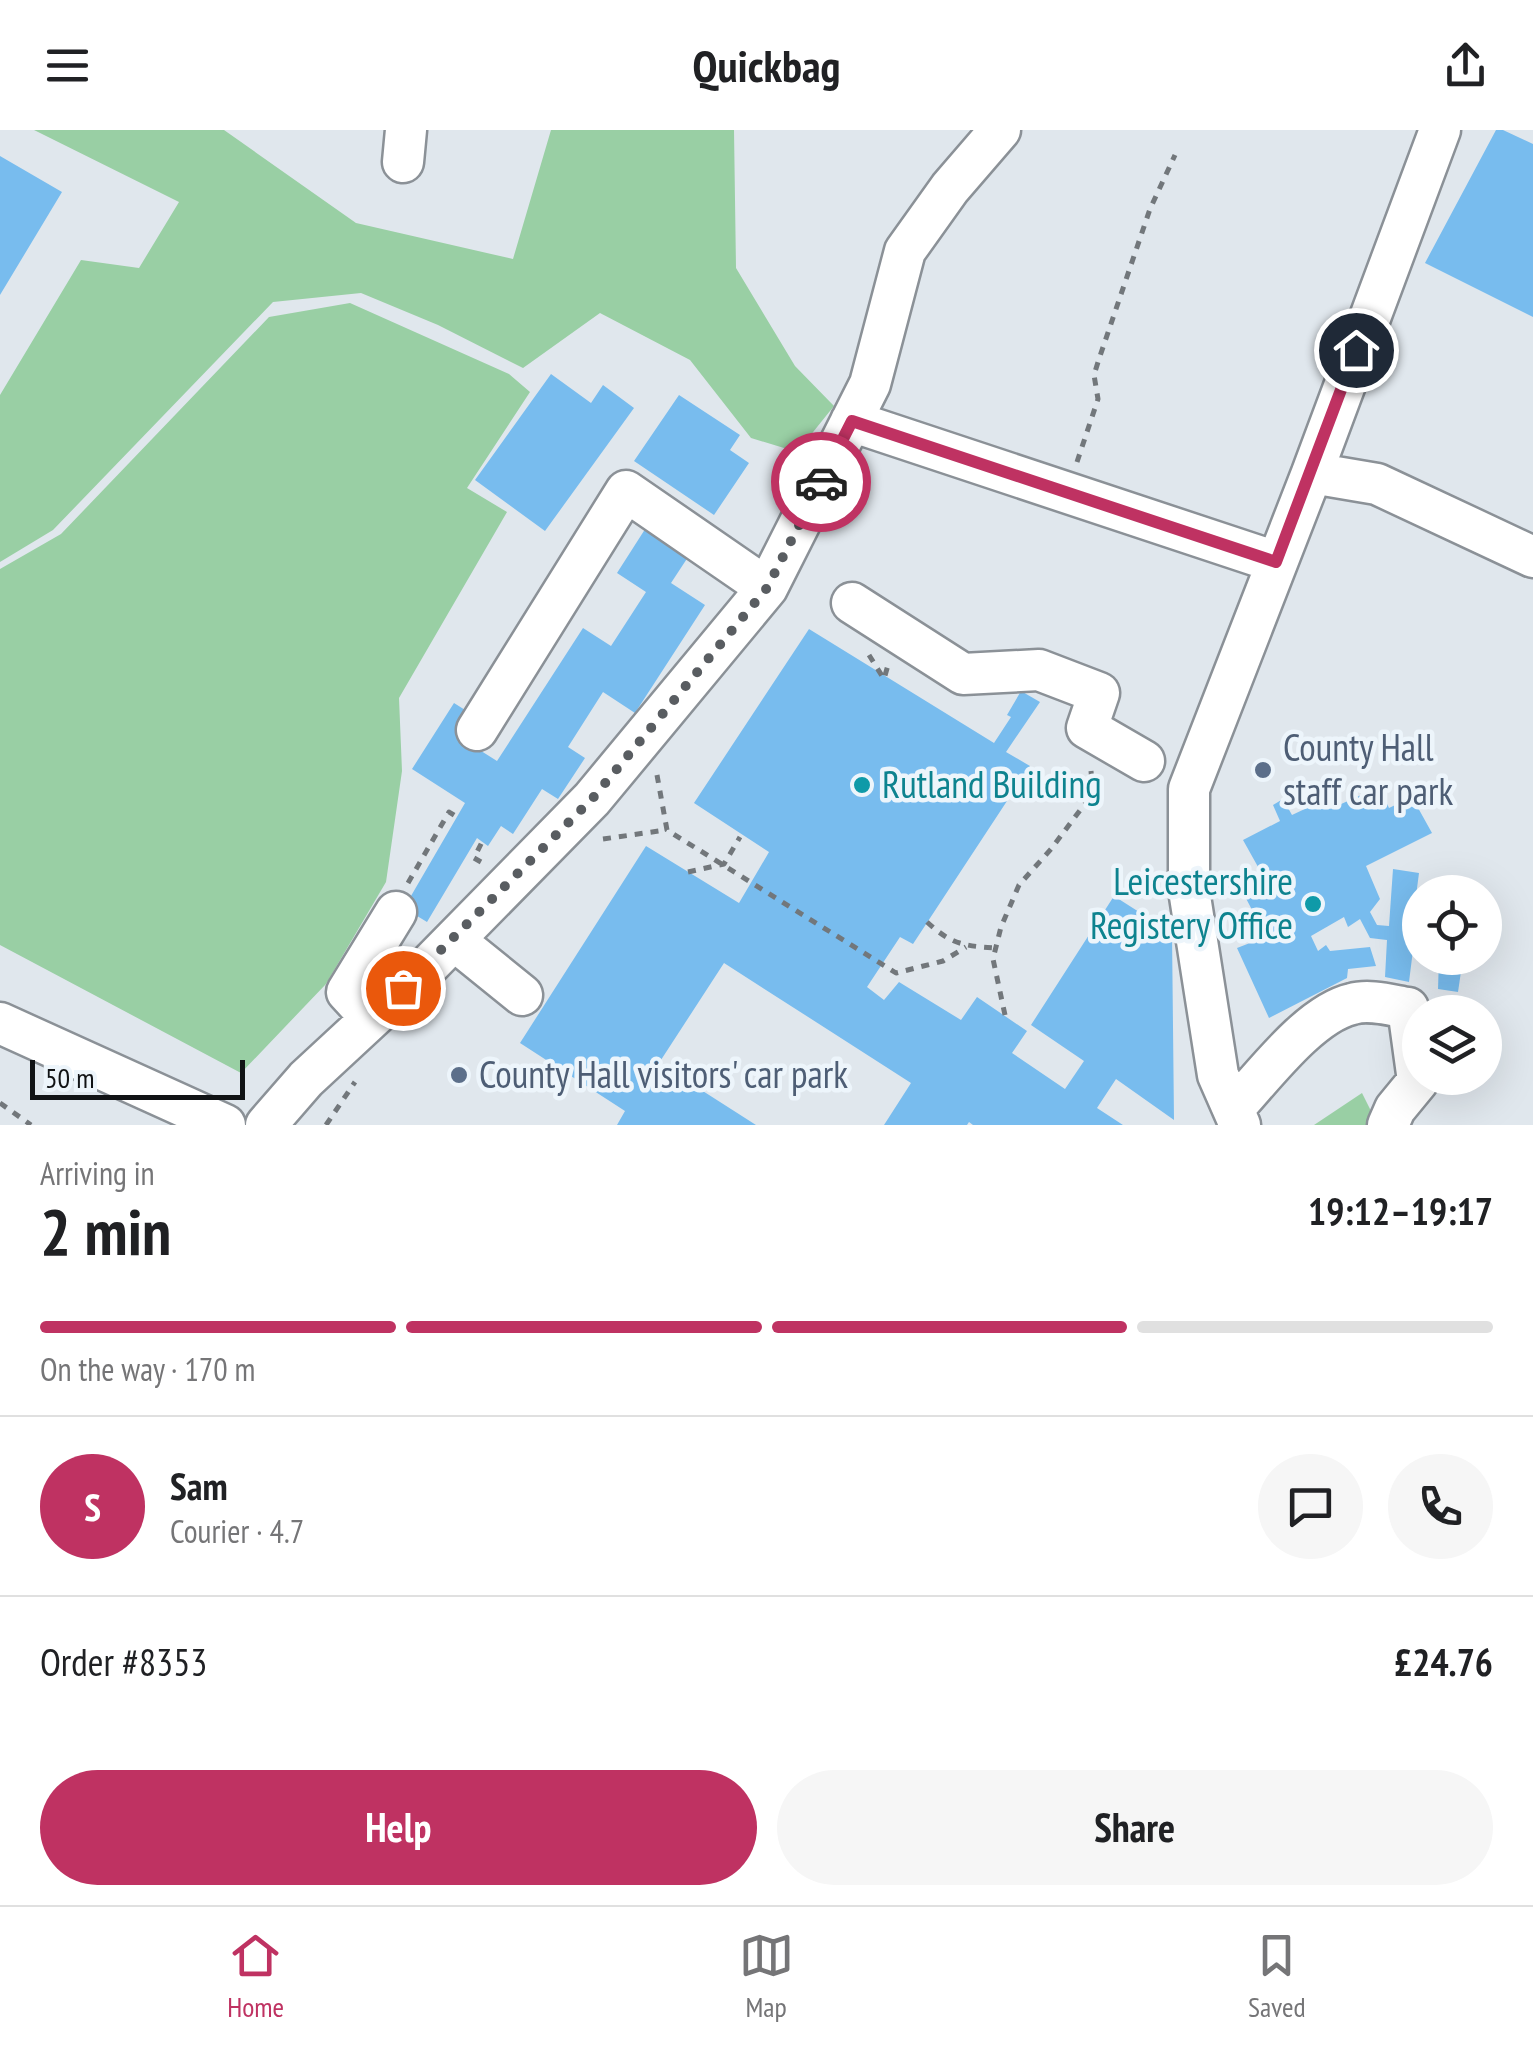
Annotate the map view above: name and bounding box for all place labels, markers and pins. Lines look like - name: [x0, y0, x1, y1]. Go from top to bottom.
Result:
- pin: [1314, 308, 1399, 393]
- place label: County Hall staff car park: [1283, 722, 1453, 815]
- place label: Rutland Building: [882, 759, 1102, 808]
- marker: County Hall staff car park: [1252, 759, 1274, 781]
- marker: Rutland Building: [851, 774, 873, 796]
- place label: Leicestershire Registery Office: [1090, 856, 1293, 949]
- marker: Leicestershire Registery Office: [1302, 893, 1324, 915]
- pin: [361, 946, 446, 1031]
- place label: County Hall visitors' car park: [479, 1049, 848, 1098]
- marker: County Hall visitors' car park: [448, 1064, 470, 1086]

